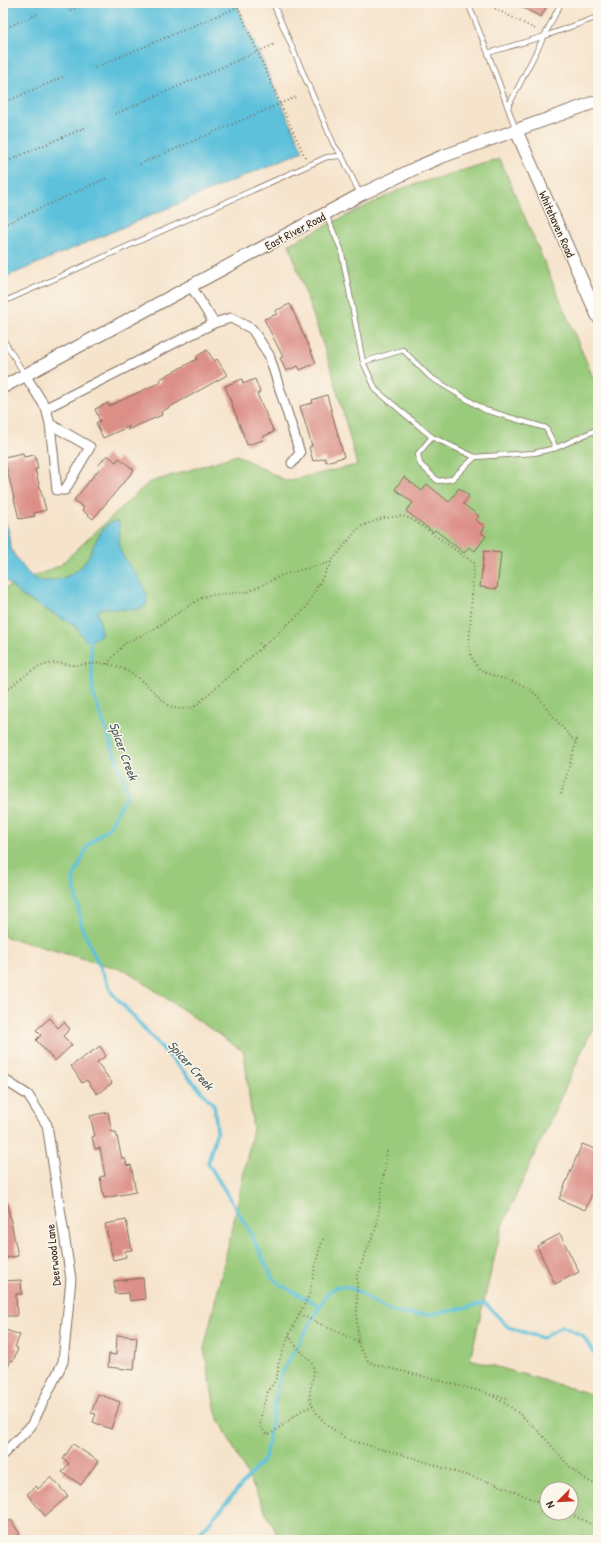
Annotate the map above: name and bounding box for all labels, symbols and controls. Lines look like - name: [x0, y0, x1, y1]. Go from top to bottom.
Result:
- street label: Whitehaven Road: [535, 188, 579, 260]
- street label: East River Road: [262, 208, 329, 254]
- water label: Spicer Creek: [104, 719, 143, 784]
- water label: Spicer Creek: [163, 1036, 219, 1095]
- street label: Deerwood Lane: [41, 1223, 65, 1287]
- north arrow: [539, 1481, 579, 1521]
- text: N: [542, 1499, 557, 1511]

